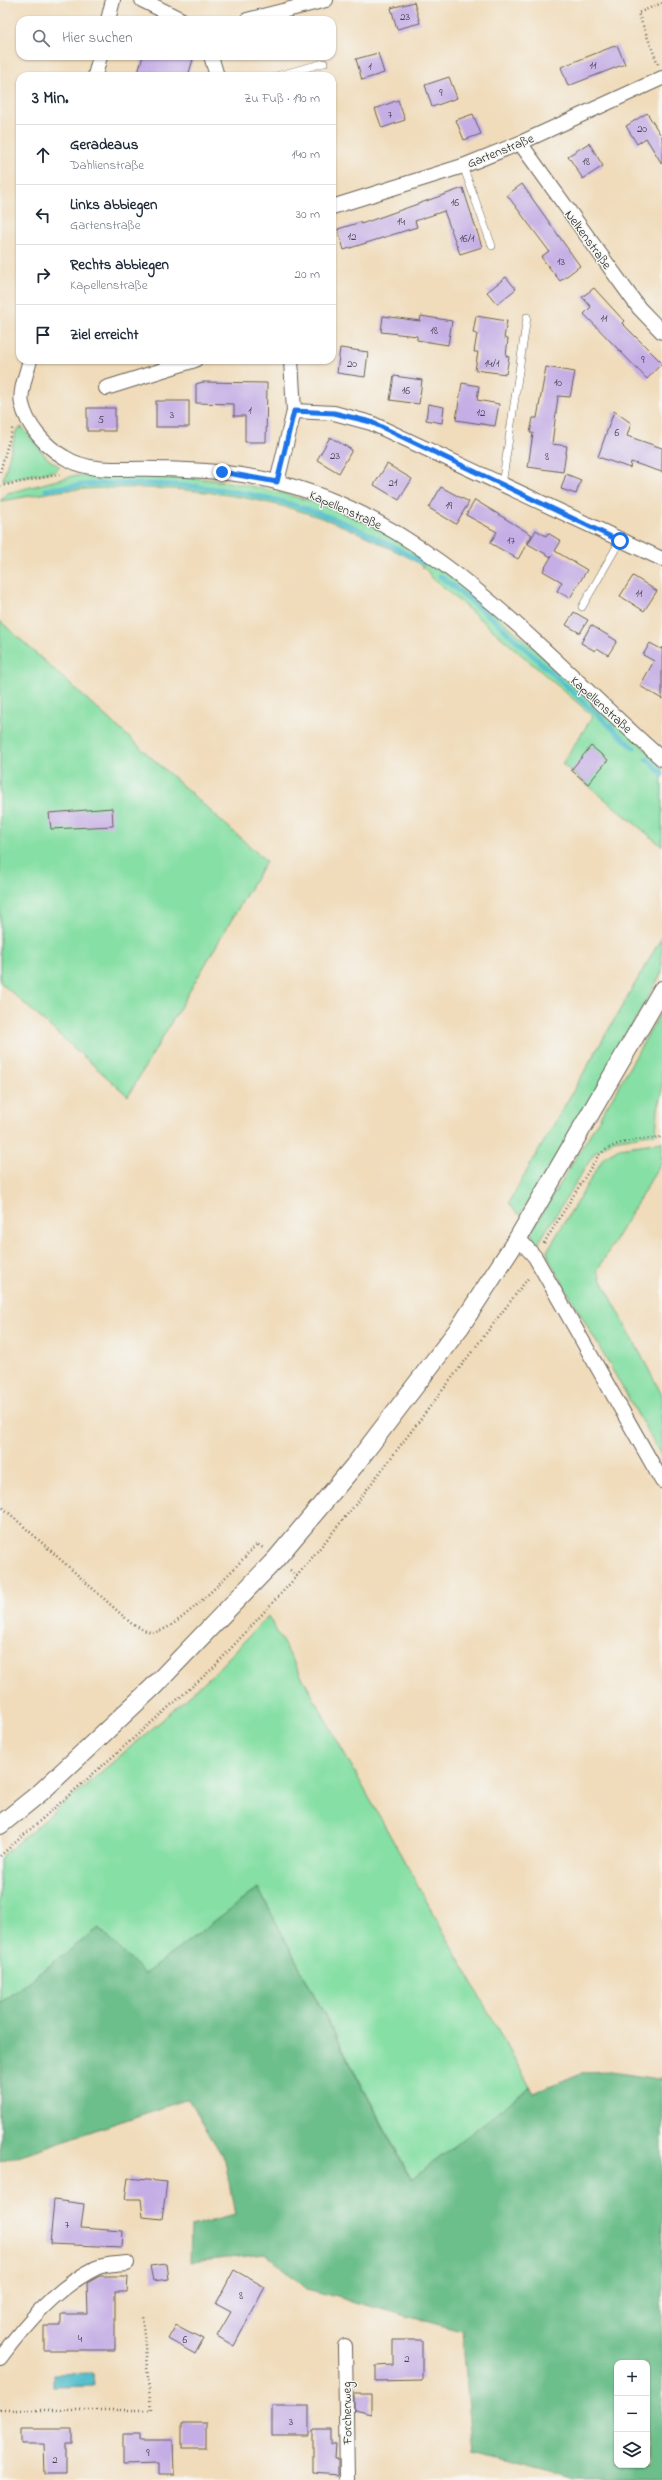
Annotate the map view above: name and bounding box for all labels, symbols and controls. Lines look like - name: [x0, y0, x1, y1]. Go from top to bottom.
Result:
- house number: 23: [400, 9, 410, 25]
- search box: [16, 16, 336, 60]
- icon: search: [30, 27, 52, 49]
- text: Hier suchen: [62, 27, 133, 49]
- house number: 11: [590, 58, 597, 74]
- house number: 1: [368, 59, 372, 75]
- house number: 9: [439, 85, 443, 101]
- text: 3 Min.: [32, 86, 69, 111]
- text: Zu Fuß · 190 m: [244, 89, 320, 108]
- house number: 7: [388, 107, 393, 123]
- house number: 20: [637, 121, 647, 137]
- street label: Gartenstraße: [464, 129, 537, 173]
- text: Geradeaus: [70, 134, 138, 156]
- icon: ahead: [32, 144, 54, 166]
- text: 140 m: [292, 145, 320, 164]
- house number: 18: [582, 154, 590, 170]
- text: Dahlienstraße: [70, 156, 144, 175]
- text: Links abbiegen: [70, 194, 157, 216]
- house number: 16: [451, 195, 459, 211]
- icon: left: [32, 204, 54, 226]
- text: 30 m: [296, 205, 320, 224]
- street label: Nelkenstraße: [560, 206, 616, 274]
- house number: 14: [397, 214, 405, 230]
- text: Gartenstraße: [70, 216, 140, 235]
- house number: 12: [348, 229, 357, 245]
- house number: 16/1: [459, 231, 475, 247]
- text: Rechts abbiegen: [70, 254, 169, 276]
- house number: 13: [557, 254, 565, 270]
- icon: right: [32, 264, 54, 286]
- text: 20 m: [295, 265, 320, 284]
- text: Kapellenstraße: [70, 276, 147, 295]
- house number: 11: [601, 311, 608, 327]
- house number: 18: [430, 323, 438, 339]
- icon: arrive: [32, 324, 54, 346]
- text: Ziel erreicht: [70, 324, 138, 346]
- house number: 9: [641, 352, 645, 368]
- house number: 20: [347, 356, 357, 372]
- house number: 14/1: [485, 356, 500, 372]
- house number: 10: [554, 375, 562, 391]
- house number: 16: [402, 383, 410, 399]
- house number: 1: [248, 403, 252, 419]
- house number: 12: [477, 405, 486, 421]
- house number: 3: [170, 407, 175, 423]
- house number: 5: [98, 412, 104, 428]
- house number: 6: [615, 425, 620, 441]
- house number: 23: [330, 448, 340, 464]
- house number: 8: [545, 449, 549, 465]
- route end: [213, 463, 231, 481]
- house number: 21: [389, 475, 398, 491]
- street label: Kapellenstraße: [306, 486, 385, 535]
- house number: 19: [446, 498, 453, 514]
- route start: [611, 532, 629, 550]
- house number: 17: [507, 533, 515, 549]
- house number: 11: [636, 586, 643, 602]
- street label: Kapellenstraße: [566, 672, 636, 738]
- house number: 7: [65, 2217, 70, 2233]
- house number: 8: [239, 2288, 243, 2304]
- house number: 4: [78, 2331, 83, 2347]
- house number: 6: [183, 2332, 188, 2348]
- house number: 2: [404, 2351, 410, 2367]
- map controls: [614, 2360, 650, 2468]
- button: +: [614, 2360, 650, 2396]
- street label: Forchenweg: [337, 2381, 359, 2445]
- button: −: [614, 2396, 650, 2432]
- house number: 3: [289, 2414, 294, 2430]
- button: layers: [614, 2432, 650, 2468]
- house number: 9: [146, 2445, 150, 2461]
- house number: 2: [52, 2452, 58, 2468]

